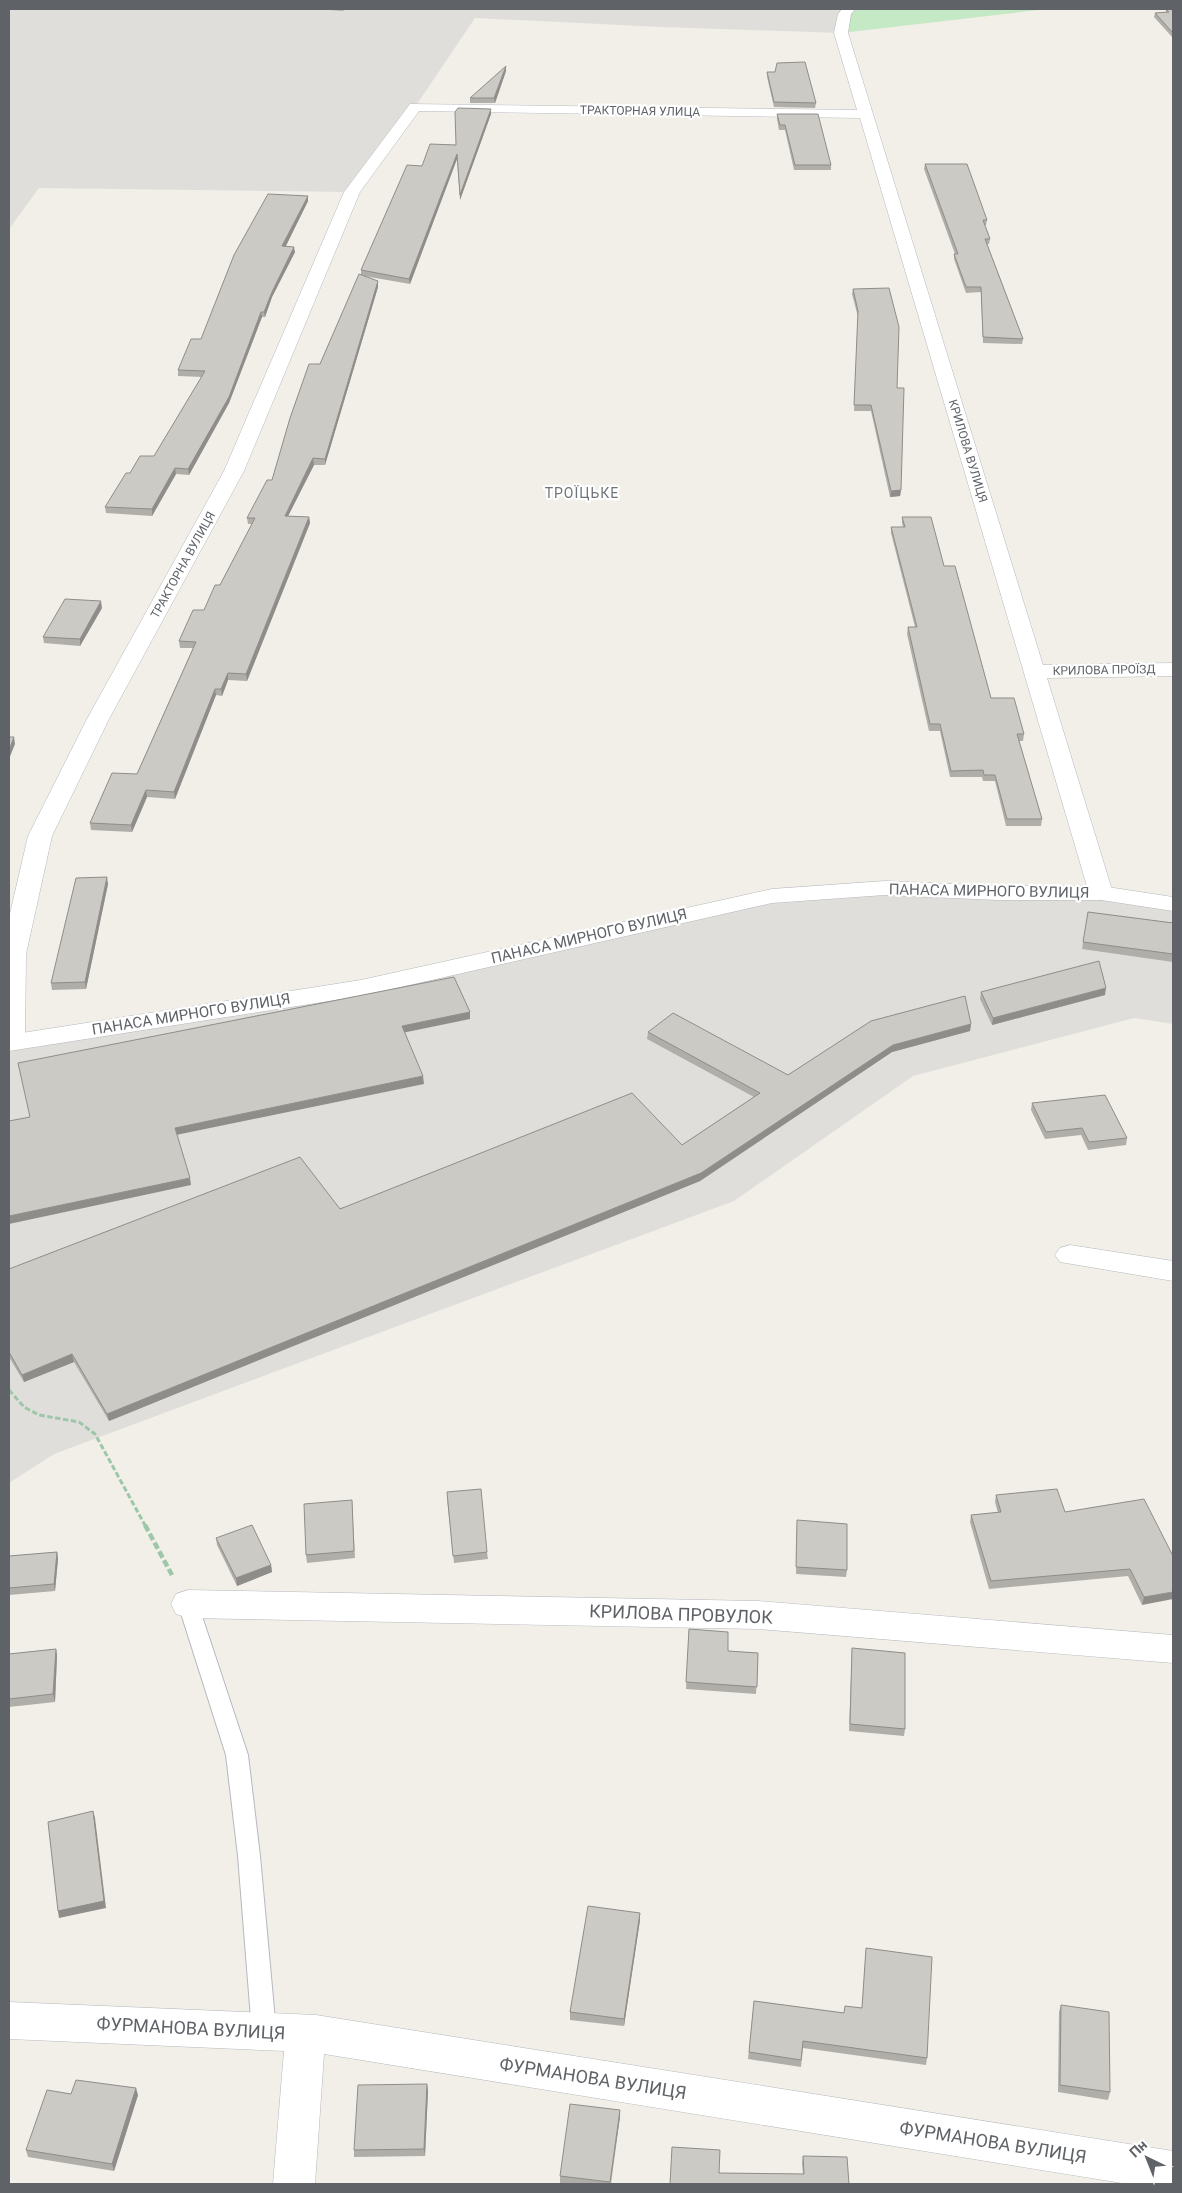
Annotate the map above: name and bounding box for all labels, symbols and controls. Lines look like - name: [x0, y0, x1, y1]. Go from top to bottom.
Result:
- street label: ТРАКТОРНАЯ УЛИЦА: [580, 103, 700, 119]
- street label: КРИЛОВА ВУЛИЦЯ: [946, 398, 990, 504]
- district label: ТРОЇЦЬКЕ: [545, 485, 619, 501]
- street label: ТРАКТОРНА ВУЛИЦЯ: [148, 509, 218, 621]
- street label: КРИЛОВА ПРОЇЗД: [1052, 661, 1156, 678]
- street label: ПАНАСА МИРНОГО ВУЛИЦЯ: [889, 880, 1089, 902]
- street label: ПАНАСА МИРНОГО ВУЛИЦЯ: [489, 905, 689, 967]
- street label: ПАНАСА МИРНОГО ВУЛИЦЯ: [91, 989, 291, 1039]
- street label: КРИЛОВА ПРОВУЛОК: [589, 1600, 774, 1628]
- street label: ФУРМАНОВА ВУЛИЦЯ: [96, 2013, 286, 2043]
- street label: ФУРМАНОВА ВУЛИЦЯ: [498, 2053, 688, 2103]
- street label: ФУРМАНОВА ВУЛИЦЯ: [898, 2117, 1088, 2167]
- north arrow: [1122, 2133, 1172, 2183]
- text: Пн: [1126, 2137, 1150, 2160]

